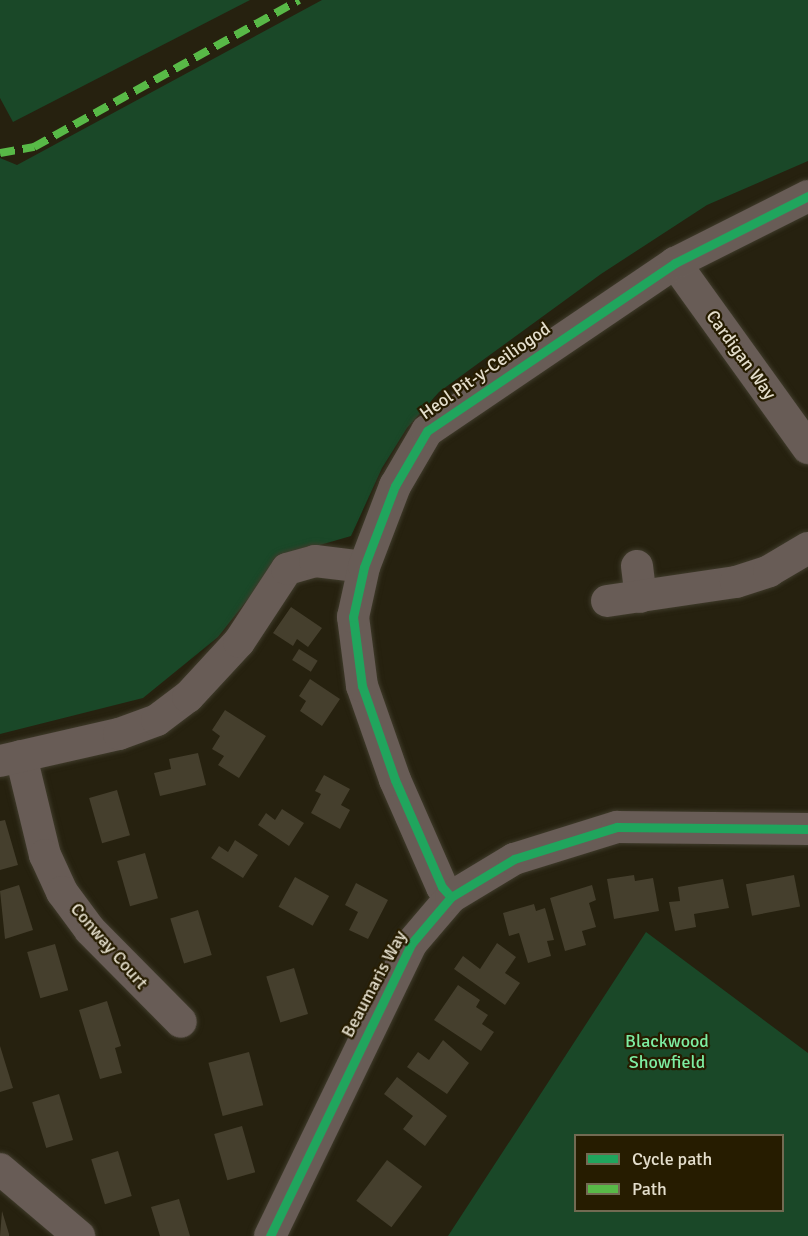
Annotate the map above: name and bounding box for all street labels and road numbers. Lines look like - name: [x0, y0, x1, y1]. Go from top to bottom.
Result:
- street label: Cardigan Way: [701, 306, 781, 404]
- street label: Heol Pit-y-Ceiliogod: [416, 318, 554, 424]
- street label: Conway Court: [66, 899, 152, 993]
- street label: Beaumaris Way: [337, 927, 411, 1041]

